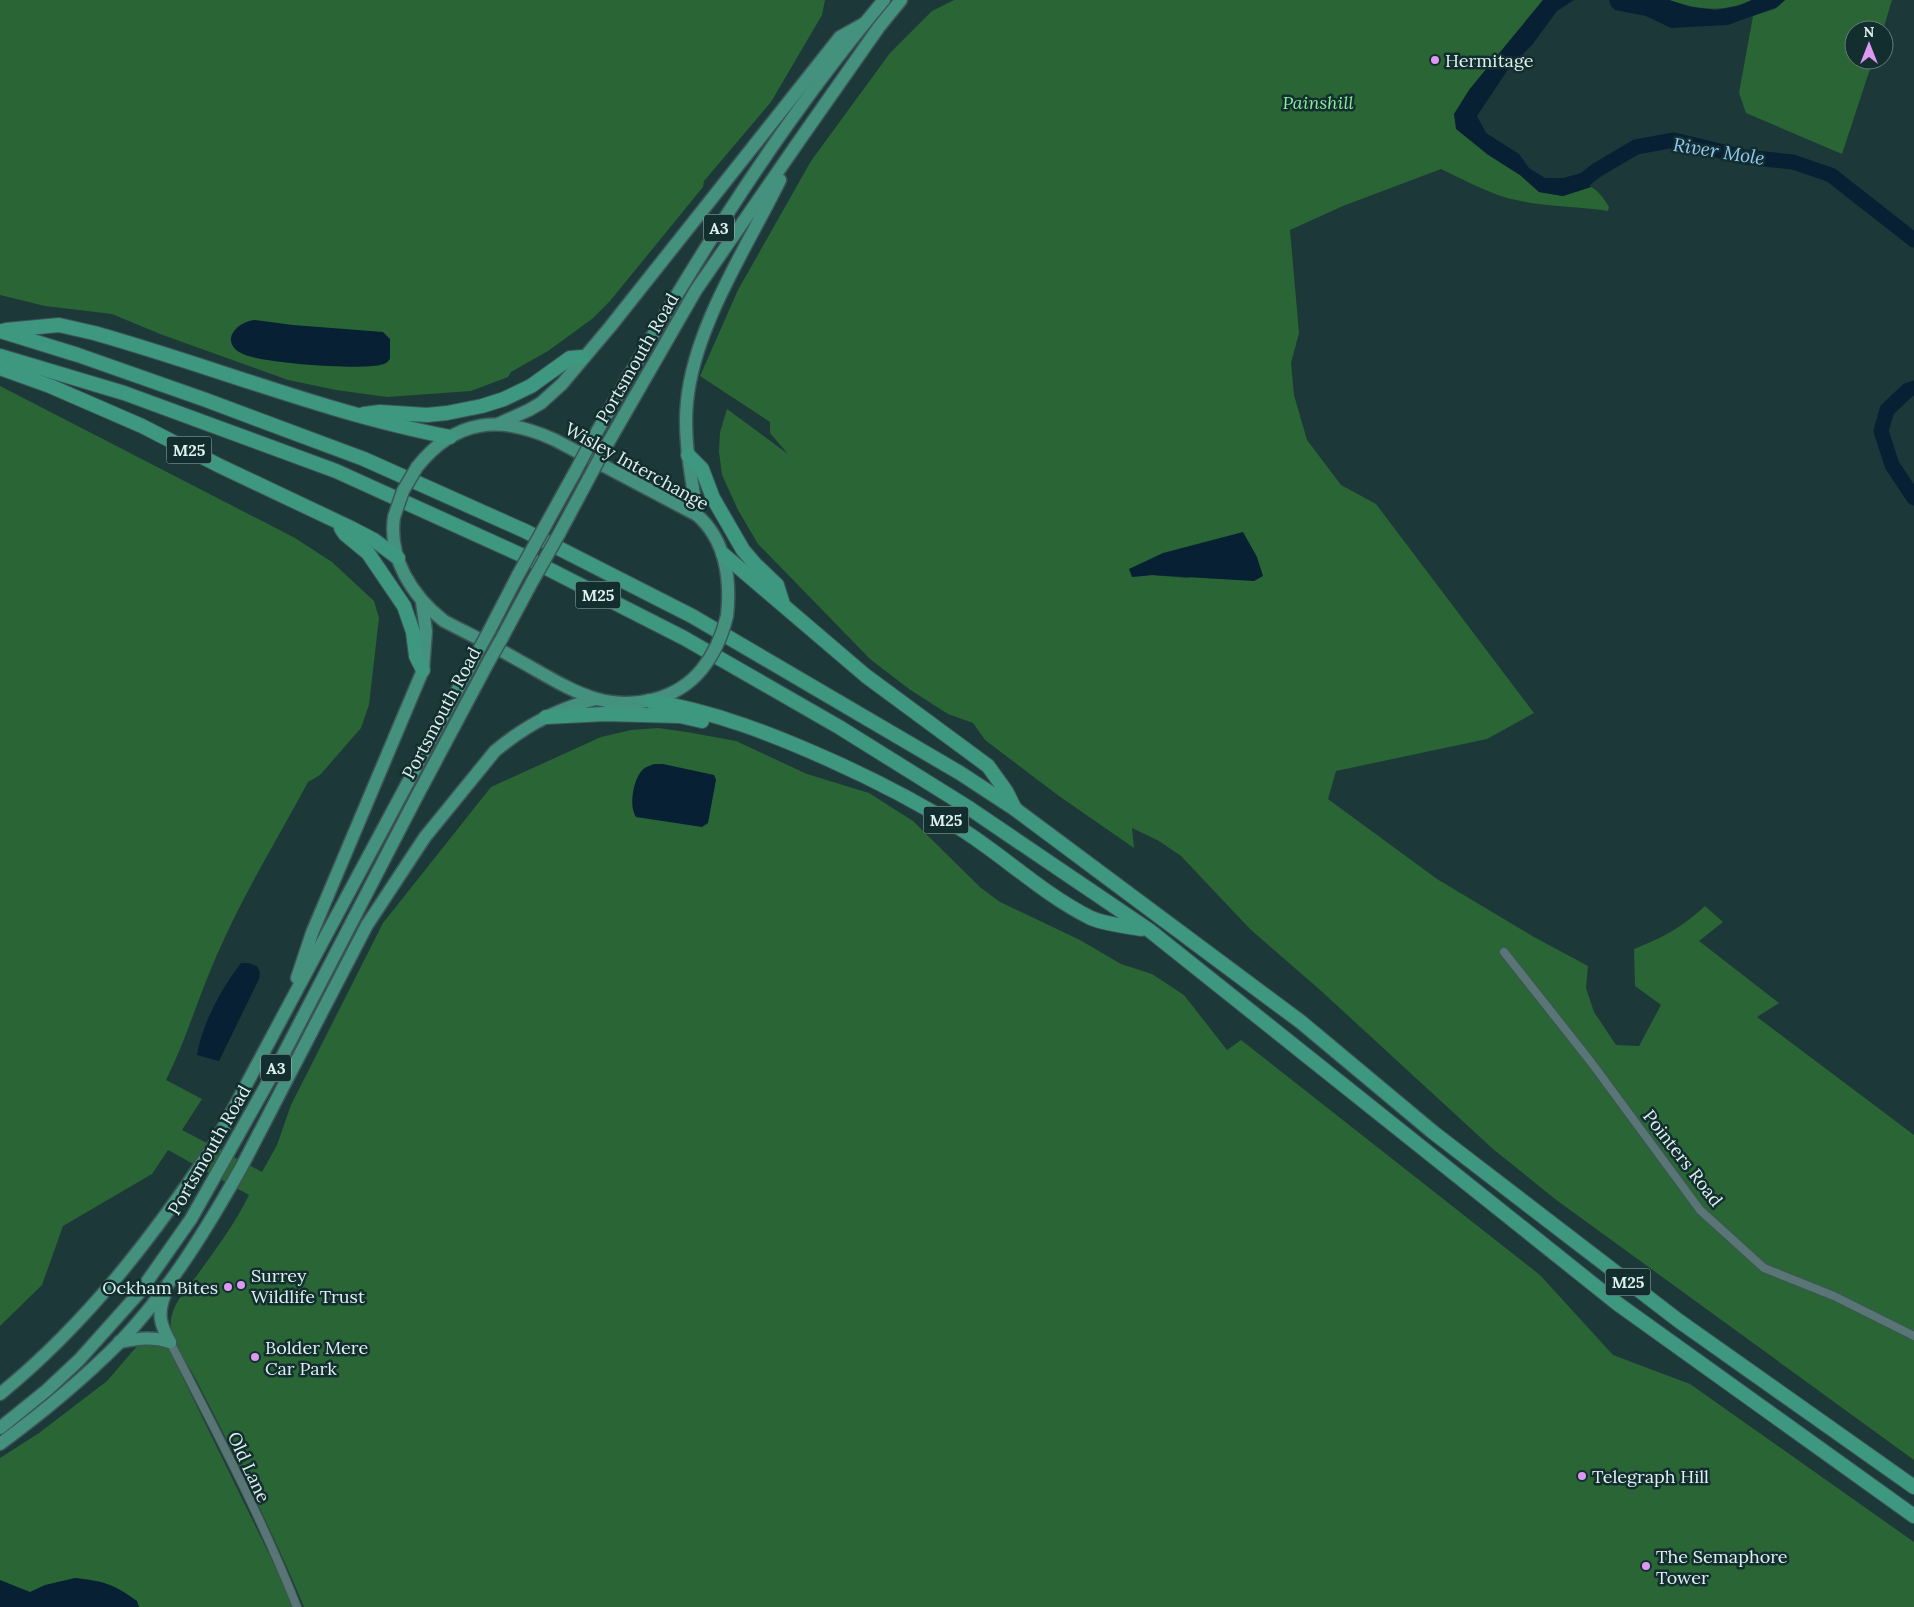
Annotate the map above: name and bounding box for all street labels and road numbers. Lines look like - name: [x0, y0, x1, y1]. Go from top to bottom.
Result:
- road number: A3: [704, 214, 734, 242]
- street label: Portsmouth Road: [591, 289, 684, 427]
- street label: Wisley Interchange: [561, 417, 713, 515]
- road number: M25: [166, 436, 212, 464]
- road number: M25: [576, 582, 620, 608]
- street label: Portsmouth Road: [397, 643, 486, 783]
- road number: M25: [924, 806, 968, 834]
- road number: A3: [261, 1054, 291, 1082]
- street label: Portsmouth Road: [163, 1081, 256, 1219]
- street label: Pointers Road: [1638, 1105, 1728, 1211]
- road number: M25: [1606, 1268, 1650, 1295]
- street label: Old Lane: [223, 1428, 275, 1506]

